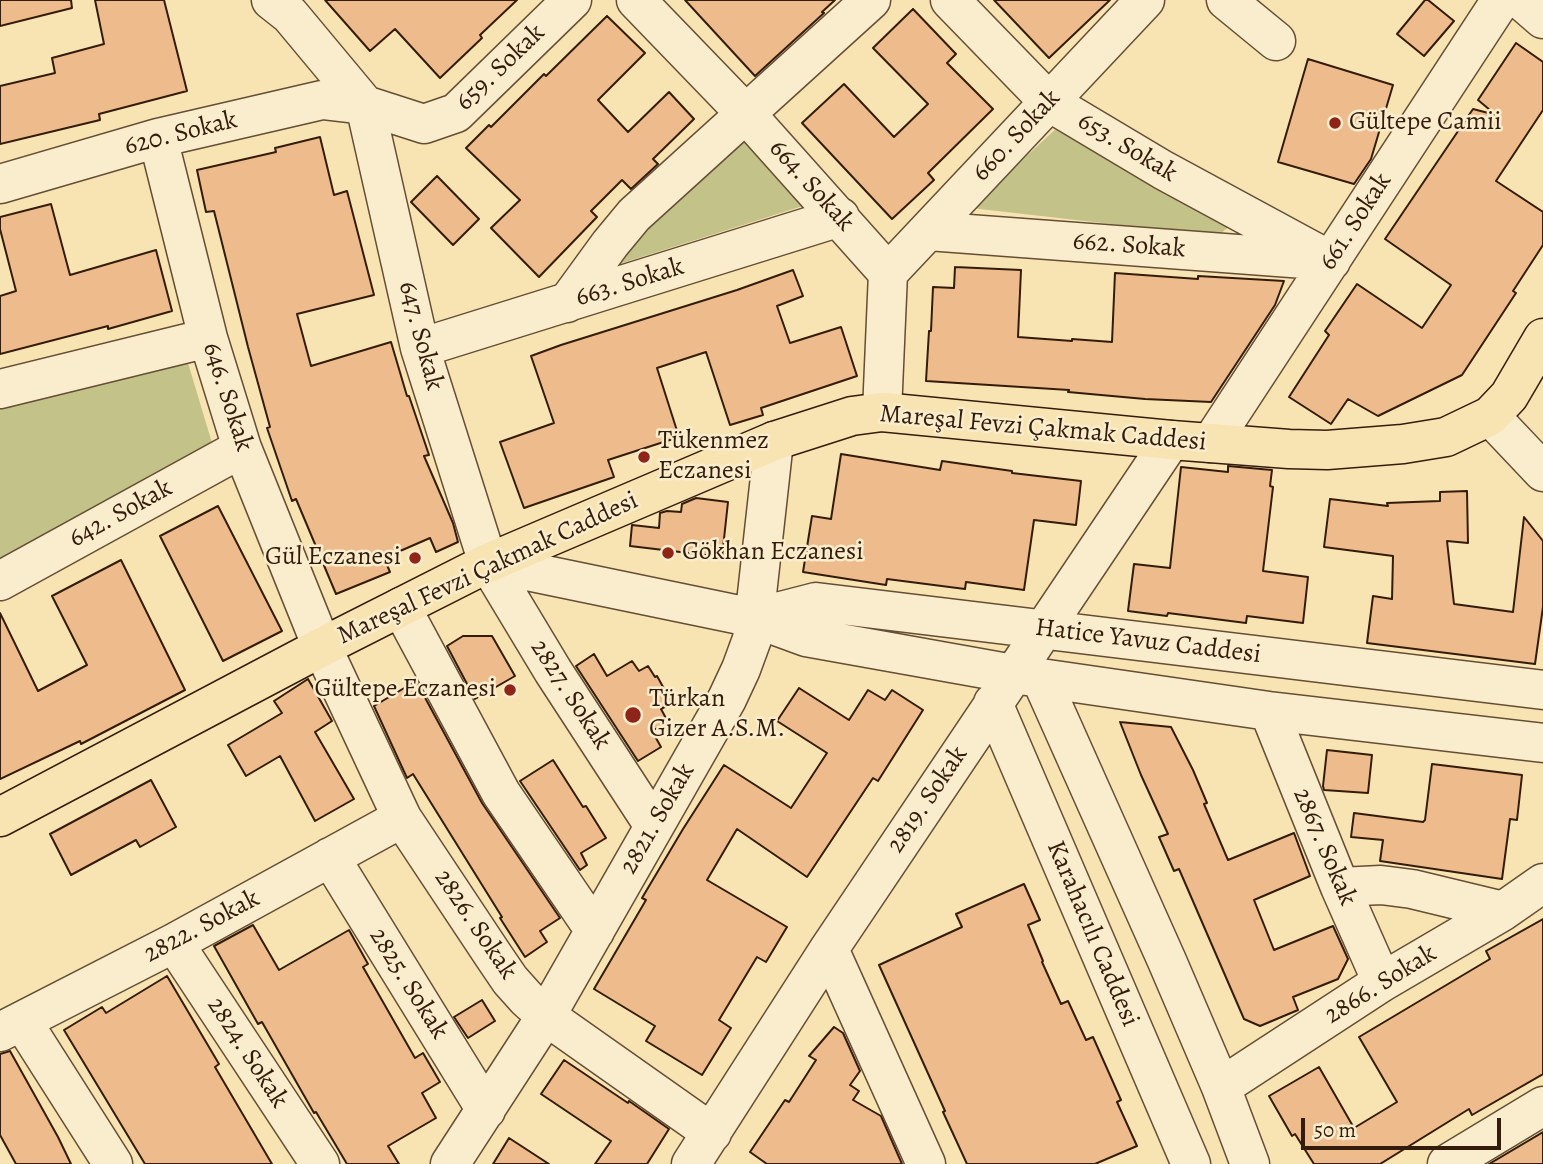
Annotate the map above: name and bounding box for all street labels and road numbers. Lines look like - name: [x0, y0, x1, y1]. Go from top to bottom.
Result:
- street label: 659. Sokak: [450, 18, 552, 118]
- street label: 660. Sokak: [967, 83, 1067, 189]
- street label: 620. Sokak: [121, 105, 241, 163]
- street label: 653. Sokak: [1072, 106, 1182, 190]
- street label: 664. Sokak: [762, 134, 860, 238]
- street label: 661. Sokak: [1313, 168, 1399, 276]
- street label: 662. Sokak: [1071, 226, 1187, 266]
- street label: 663. Sokak: [572, 252, 688, 314]
- street label: 647. Sokak: [391, 278, 449, 394]
- street label: 646. Sokak: [195, 339, 259, 455]
- street label: Mareşal Fevzi Çakmak Caddesi: [878, 399, 1208, 459]
- street label: 642. Sokak: [64, 473, 178, 555]
- street label: Mareşal Fevzi Çakmak Caddesi: [333, 486, 643, 652]
- street label: Hatice Yavuz Caddesi: [1033, 613, 1263, 671]
- street label: 2827. Sokak: [523, 634, 617, 756]
- street label: 2819. Sokak: [881, 741, 975, 859]
- street label: 2821. Sokak: [614, 758, 702, 880]
- street label: 2867. Sokak: [1285, 784, 1363, 910]
- street label: Karahacılı Caddesi: [1039, 836, 1145, 1032]
- street label: 2826. Sokak: [427, 864, 523, 986]
- street label: 2822. Sokak: [139, 884, 265, 970]
- street label: 2825. Sokak: [362, 923, 454, 1045]
- street label: 2866. Sokak: [1319, 938, 1443, 1032]
- street label: 2824. Sokak: [200, 992, 294, 1114]

